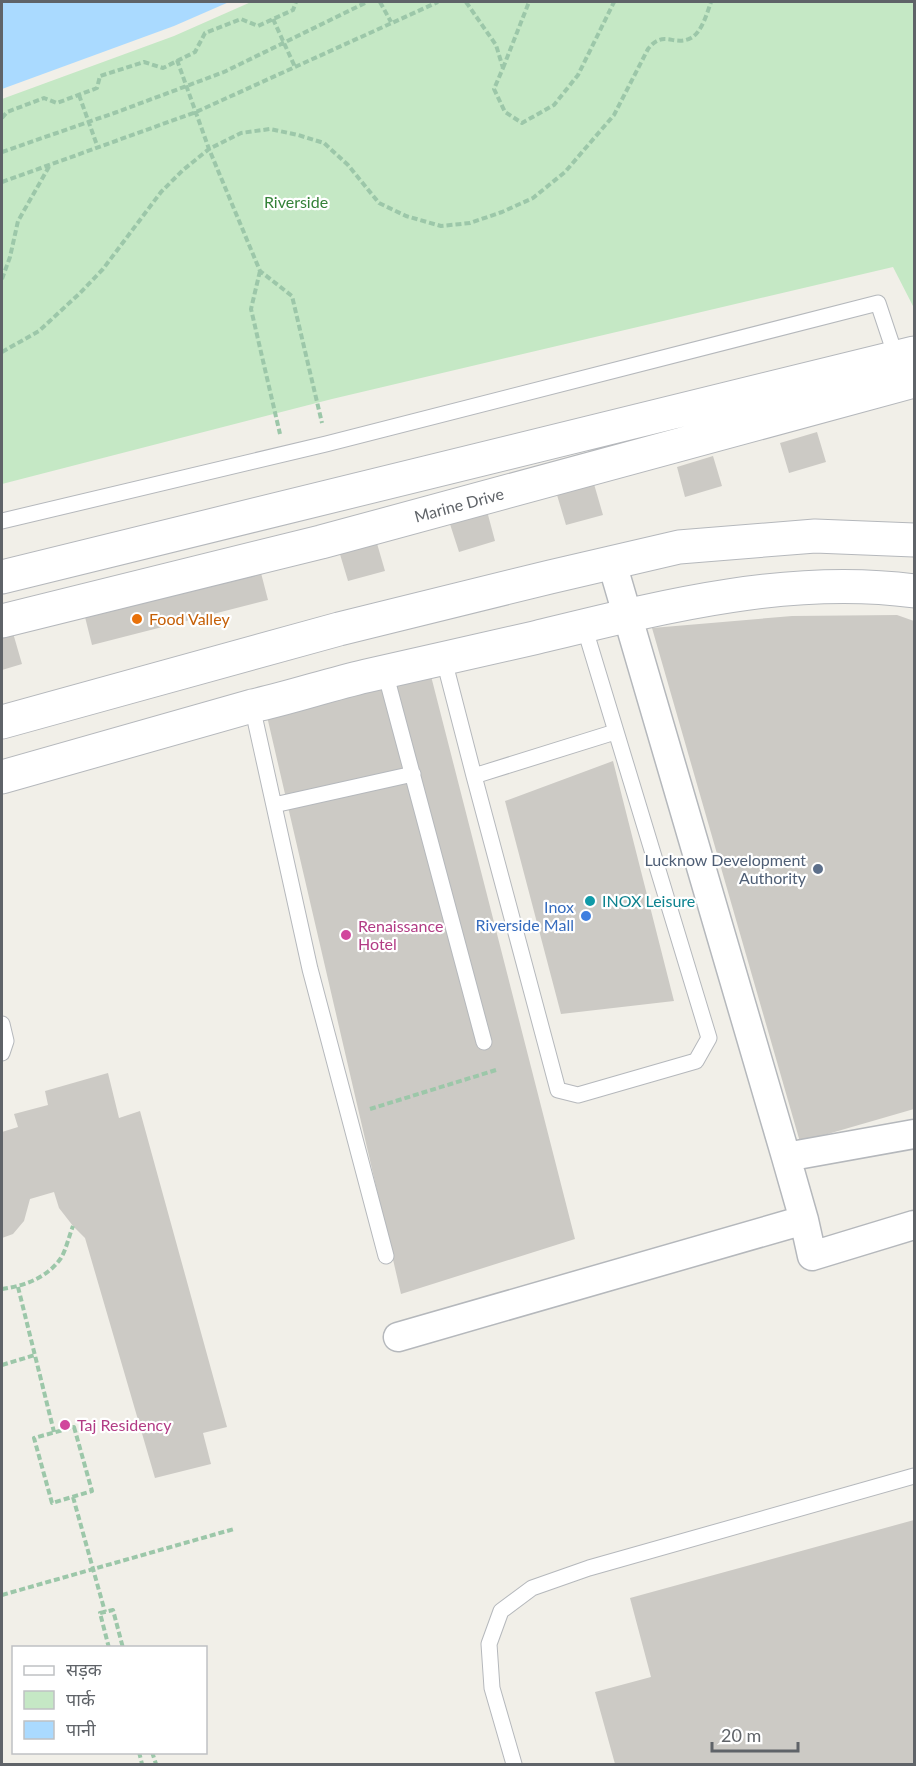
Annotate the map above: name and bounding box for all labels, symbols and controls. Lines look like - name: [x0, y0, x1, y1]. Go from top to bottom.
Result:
- park label: Riverside: [264, 192, 328, 211]
- street label: Marine Drive: [412, 483, 506, 526]
- place label: Food Valley: [149, 609, 230, 628]
- marker: Food Valley: [130, 612, 144, 626]
- place label: Lucknow Development Authority: [645, 850, 807, 887]
- marker: Lucknow Development Authority: [811, 862, 825, 876]
- place label: INOX Leisure: [602, 891, 695, 910]
- marker: INOX Leisure: [583, 894, 597, 908]
- place label: Inox Riverside Mall: [476, 897, 574, 934]
- marker: Inox Riverside Mall: [579, 909, 593, 923]
- place label: Renaissance Hotel: [358, 916, 443, 953]
- marker: Renaissance Hotel: [339, 928, 353, 942]
- place label: Taj Residency: [77, 1415, 172, 1434]
- marker: Taj Residency: [58, 1418, 72, 1432]
- legend: [12, 1646, 207, 1754]
- text: सड़क: [66, 1658, 103, 1680]
- text: पार्क: [66, 1688, 96, 1710]
- scale bar: [712, 1715, 798, 1753]
- text: पानी: [66, 1718, 96, 1740]
- text: 20 m: [721, 1724, 761, 1746]

